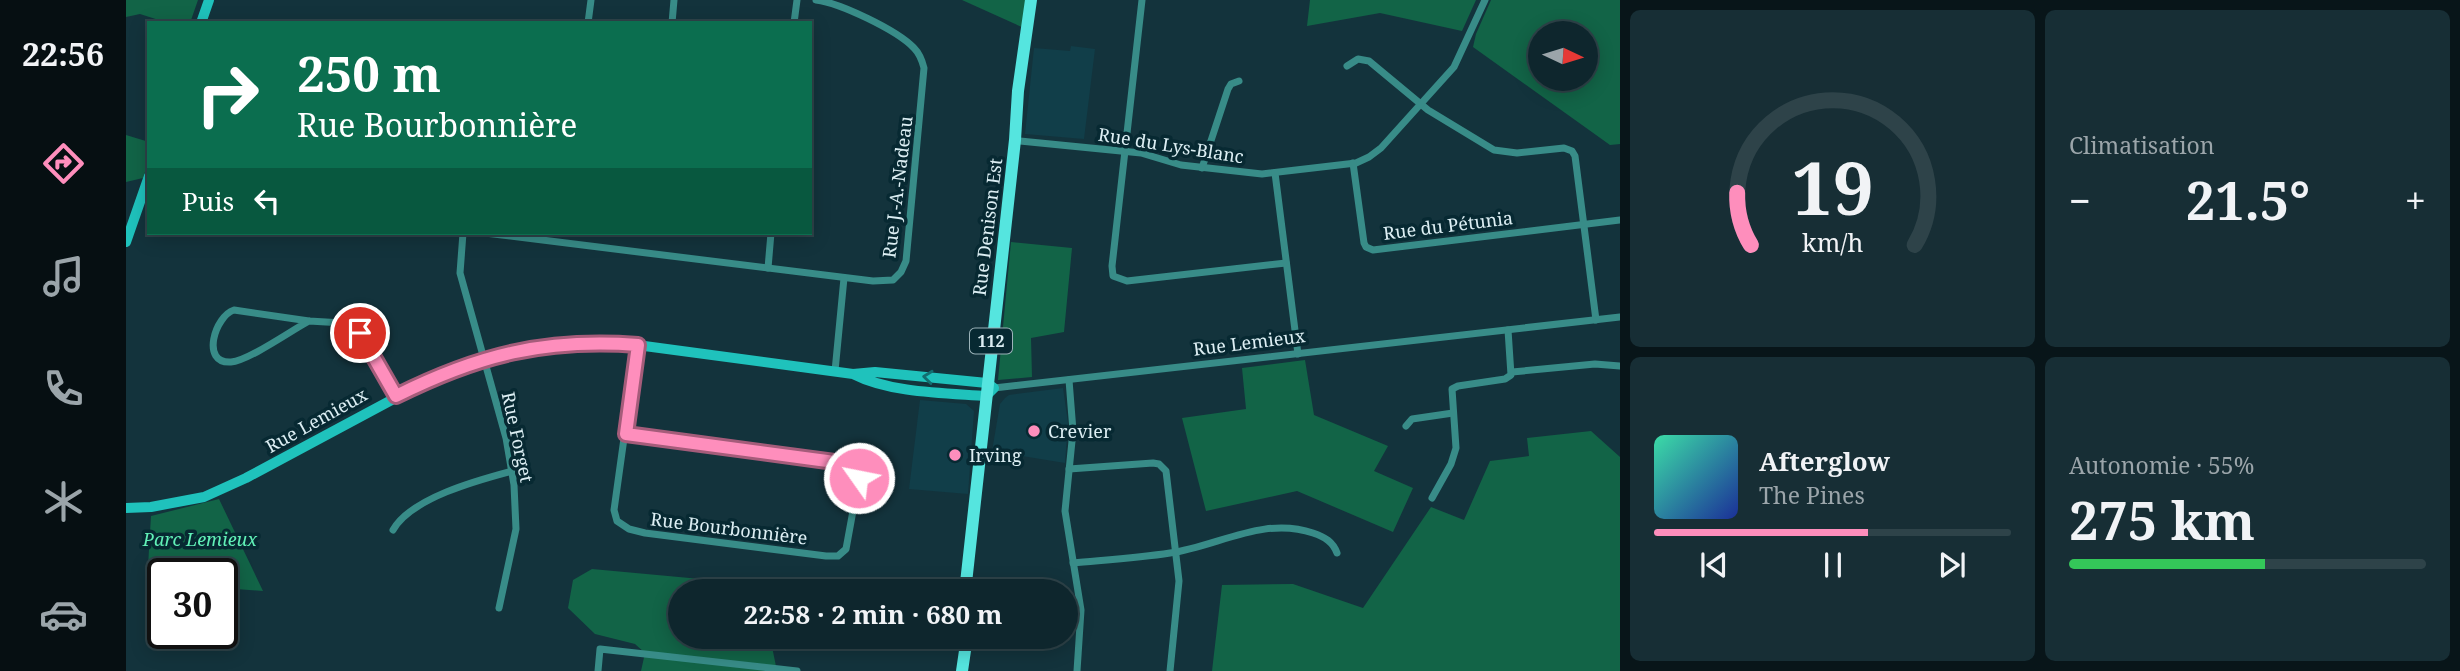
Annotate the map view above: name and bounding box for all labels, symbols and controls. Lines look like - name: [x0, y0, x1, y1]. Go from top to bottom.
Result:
- north arrow: [1528, 21, 1598, 91]
- map controls: [1528, 21, 1598, 91]
- text: 22:56: [22, 32, 104, 75]
- text: 250 m: [297, 40, 441, 106]
- icon: right: [182, 49, 273, 140]
- text: Rue Bourbonnière: [297, 103, 577, 146]
- street label: Rue J.-A.-Nadeau: [876, 114, 918, 259]
- street label: Rue du Lys-Blanc: [1096, 122, 1246, 168]
- text: Climatisation: [2069, 129, 2215, 161]
- text: 19: [1791, 137, 1874, 236]
- icon: directions: [39, 139, 88, 188]
- street label: Rue Denison Est: [967, 157, 1007, 297]
- text: 21.5°: [2186, 164, 2310, 235]
- text: −: [2069, 174, 2091, 226]
- text: +: [2405, 174, 2426, 226]
- icon: left: [248, 182, 286, 220]
- text: Puis: [182, 183, 234, 219]
- street label: Rue du Pétunia: [1382, 205, 1514, 245]
- text: km/h: [1802, 224, 1863, 258]
- icon: music: [39, 252, 88, 301]
- pin: [330, 303, 390, 363]
- icon: arrive: [341, 314, 379, 352]
- street label: Rue Lemieux: [1192, 323, 1307, 361]
- road number: 112: [970, 328, 1012, 354]
- icon: phone: [39, 364, 88, 413]
- one-way arrow: [922, 369, 934, 384]
- street label: Rue Lemieux: [261, 382, 372, 458]
- street label: Rue Forget: [497, 390, 539, 484]
- place label: Crevier: [1048, 419, 1112, 443]
- marker: Crevier: [1026, 423, 1042, 439]
- position arrow: [822, 441, 896, 515]
- place label: Irving: [969, 443, 1022, 467]
- text: Afterglow: [1759, 443, 1890, 479]
- marker: Irving: [947, 447, 963, 463]
- text: Autonomie · 55%: [2069, 449, 2254, 481]
- icon: climate: [39, 477, 88, 526]
- text: The Pines: [1759, 479, 1865, 511]
- text: 275 km: [2069, 484, 2255, 555]
- street label: Rue Bourbonnière: [649, 506, 809, 550]
- park label: Parc Lemieux: [142, 527, 258, 551]
- icon: previous: [1695, 546, 1733, 584]
- icon: pause: [1814, 546, 1852, 584]
- icon: next: [1933, 546, 1971, 584]
- speed limit sign: 30: [147, 558, 238, 649]
- icon: car: [39, 590, 88, 639]
- text: 22:58 · 2 min · 680 m: [743, 596, 1003, 632]

